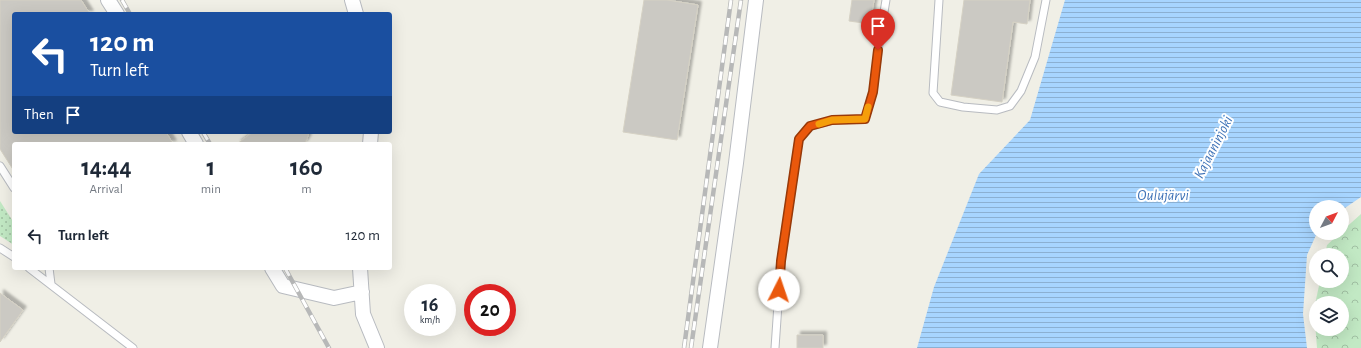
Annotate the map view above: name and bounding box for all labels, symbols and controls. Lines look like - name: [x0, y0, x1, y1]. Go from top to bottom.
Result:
- pin: [861, 9, 895, 50]
- icon: arrive: [867, 15, 889, 37]
- icon: left: [24, 28, 76, 80]
- text: 120 m: [90, 29, 155, 57]
- text: Turn left: [90, 62, 149, 80]
- icon: arrive: [62, 104, 84, 126]
- text: Then: [24, 107, 54, 122]
- water label: Kajaaninjoki: [1191, 114, 1236, 181]
- text: 14:44: [81, 156, 132, 180]
- text: 1: [206, 156, 215, 180]
- text: 160: [290, 156, 323, 180]
- text: Arrival: [90, 183, 123, 196]
- text: min: [201, 183, 221, 196]
- text: m: [301, 183, 312, 196]
- water label: Oulujärvi: [1137, 188, 1189, 203]
- north arrow: [1309, 200, 1349, 240]
- map controls: [1309, 200, 1349, 336]
- icon: left: [24, 225, 46, 247]
- text: Turn left: [58, 228, 109, 243]
- text: 120 m: [346, 228, 380, 243]
- button: search: [1309, 248, 1349, 288]
- position arrow: [758, 269, 800, 311]
- speed limit sign: 20: [464, 284, 516, 336]
- text: 16: [422, 295, 438, 315]
- button: layers: [1309, 296, 1349, 336]
- text: km/h: [420, 315, 440, 325]

